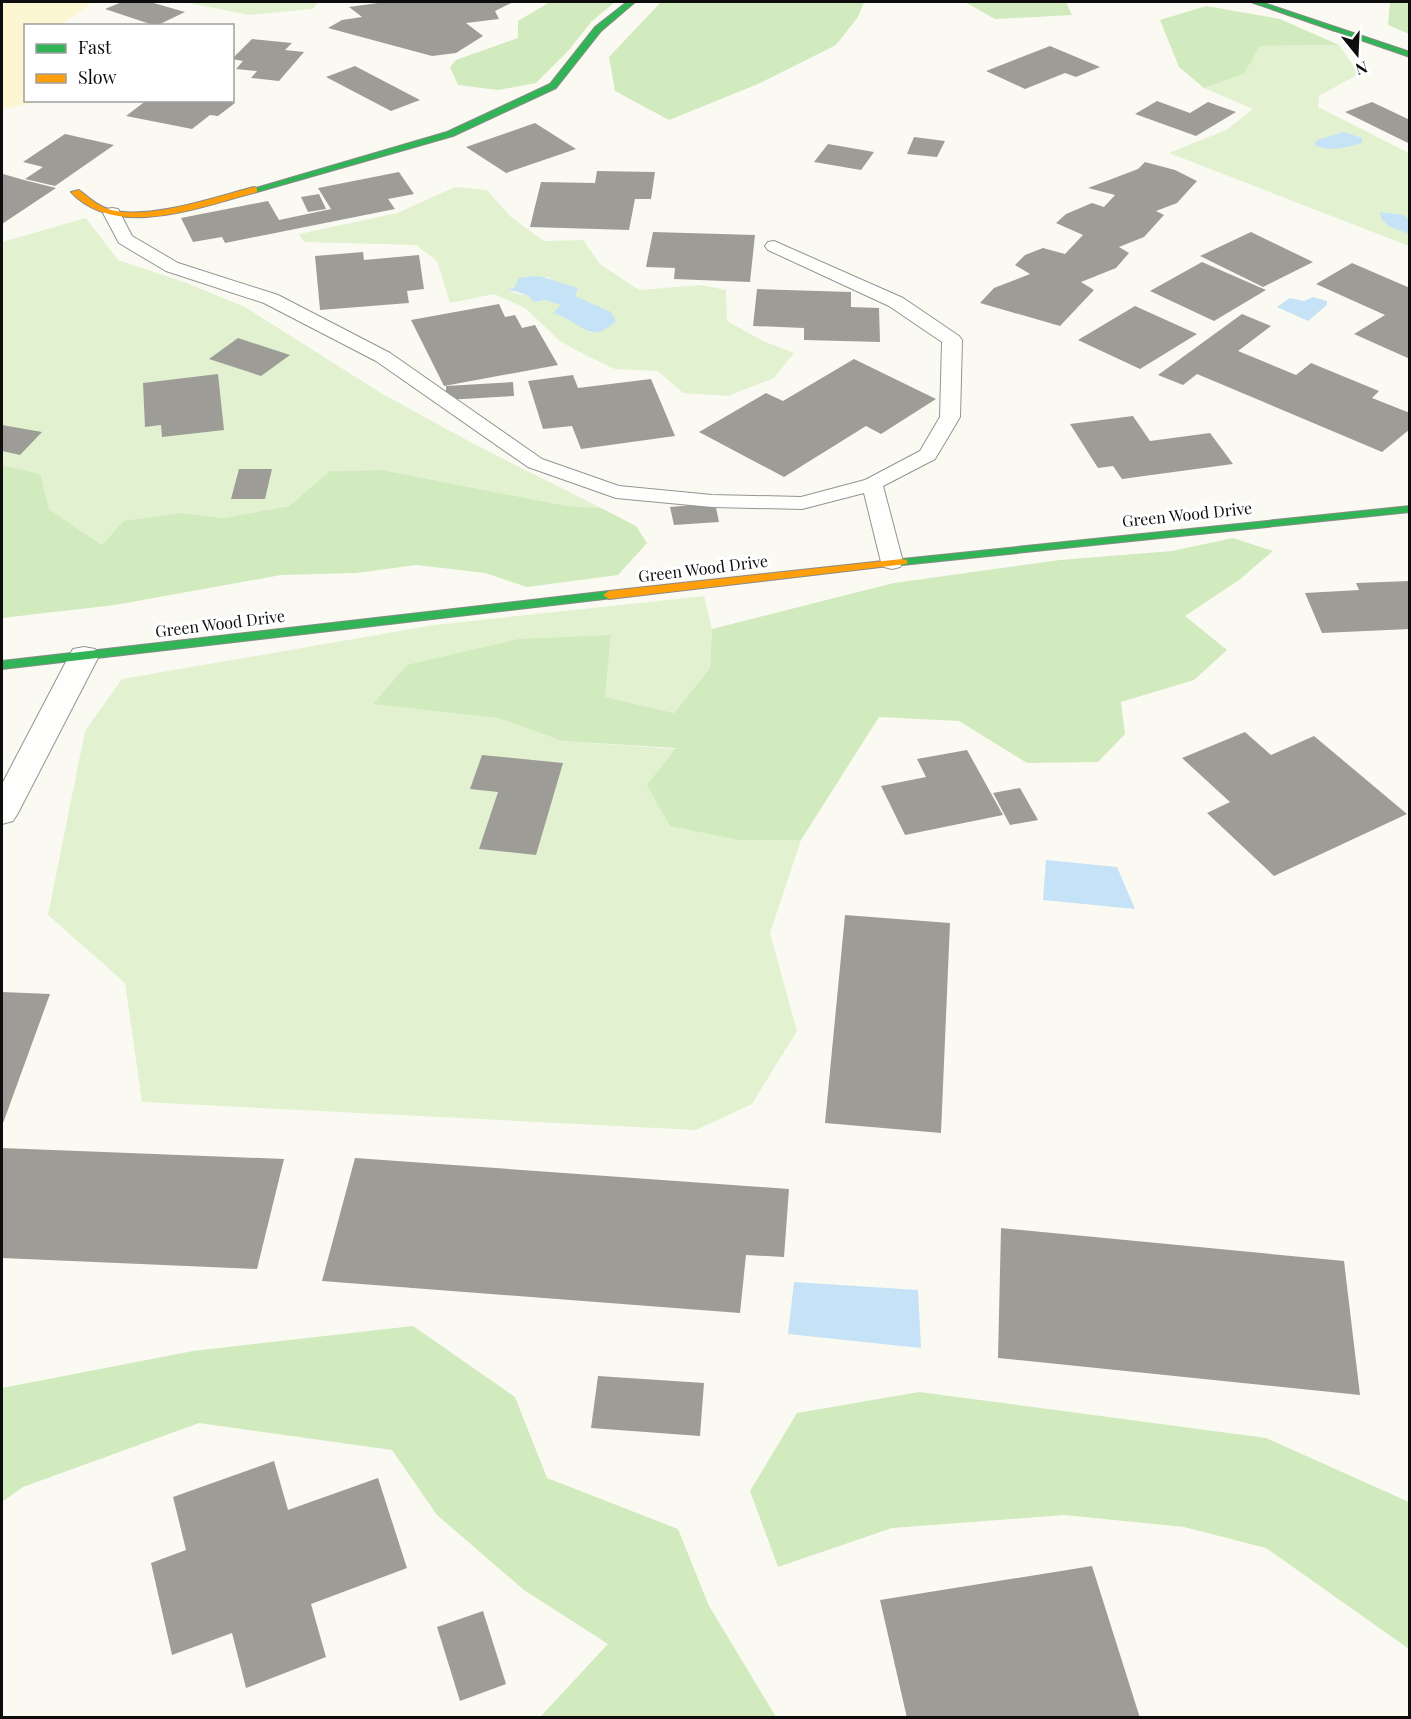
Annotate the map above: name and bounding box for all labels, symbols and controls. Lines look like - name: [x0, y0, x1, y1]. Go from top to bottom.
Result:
- legend: [24, 24, 234, 102]
- north arrow: [1327, 24, 1387, 84]
- text: Fast: [78, 35, 112, 59]
- text: N: [1353, 57, 1371, 81]
- text: Slow: [78, 65, 116, 89]
- street label: Green Wood Drive: [1121, 497, 1253, 531]
- street label: Green Wood Drive: [637, 550, 769, 586]
- street label: Green Wood Drive: [154, 605, 286, 641]

